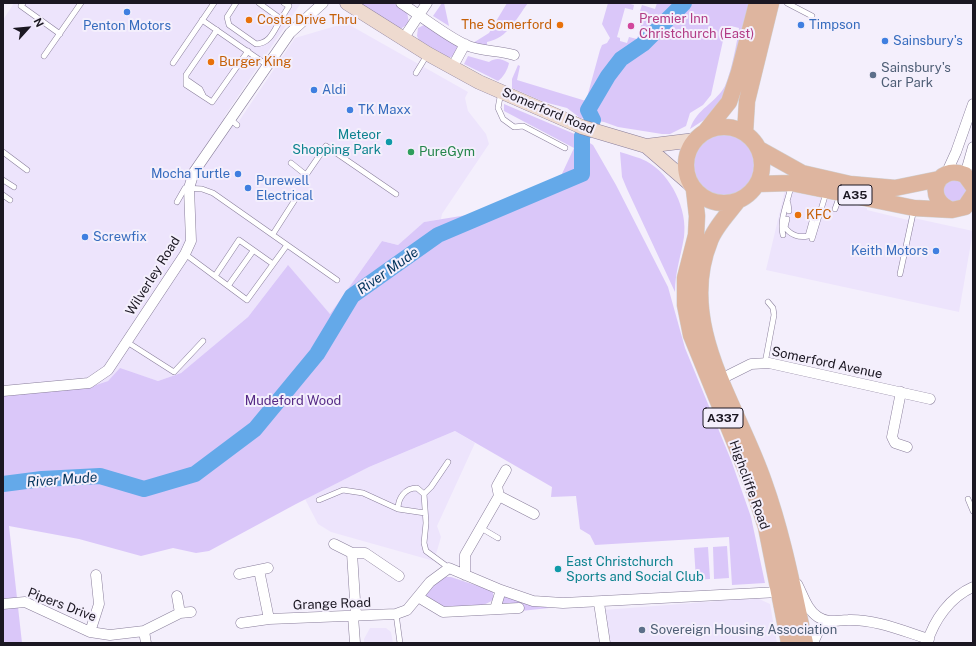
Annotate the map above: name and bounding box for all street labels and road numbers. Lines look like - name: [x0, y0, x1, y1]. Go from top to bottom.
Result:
- street label: Somerford Road: [499, 84, 597, 138]
- road number: A35: [838, 185, 872, 205]
- street label: Wilverley Road: [123, 234, 183, 318]
- street label: Somerford Avenue: [770, 344, 884, 382]
- road number: A337: [703, 408, 743, 428]
- street label: Highcliffe Road: [726, 438, 772, 532]
- street label: Pipers Drive: [25, 585, 99, 625]
- street label: Grange Road: [293, 595, 371, 613]

